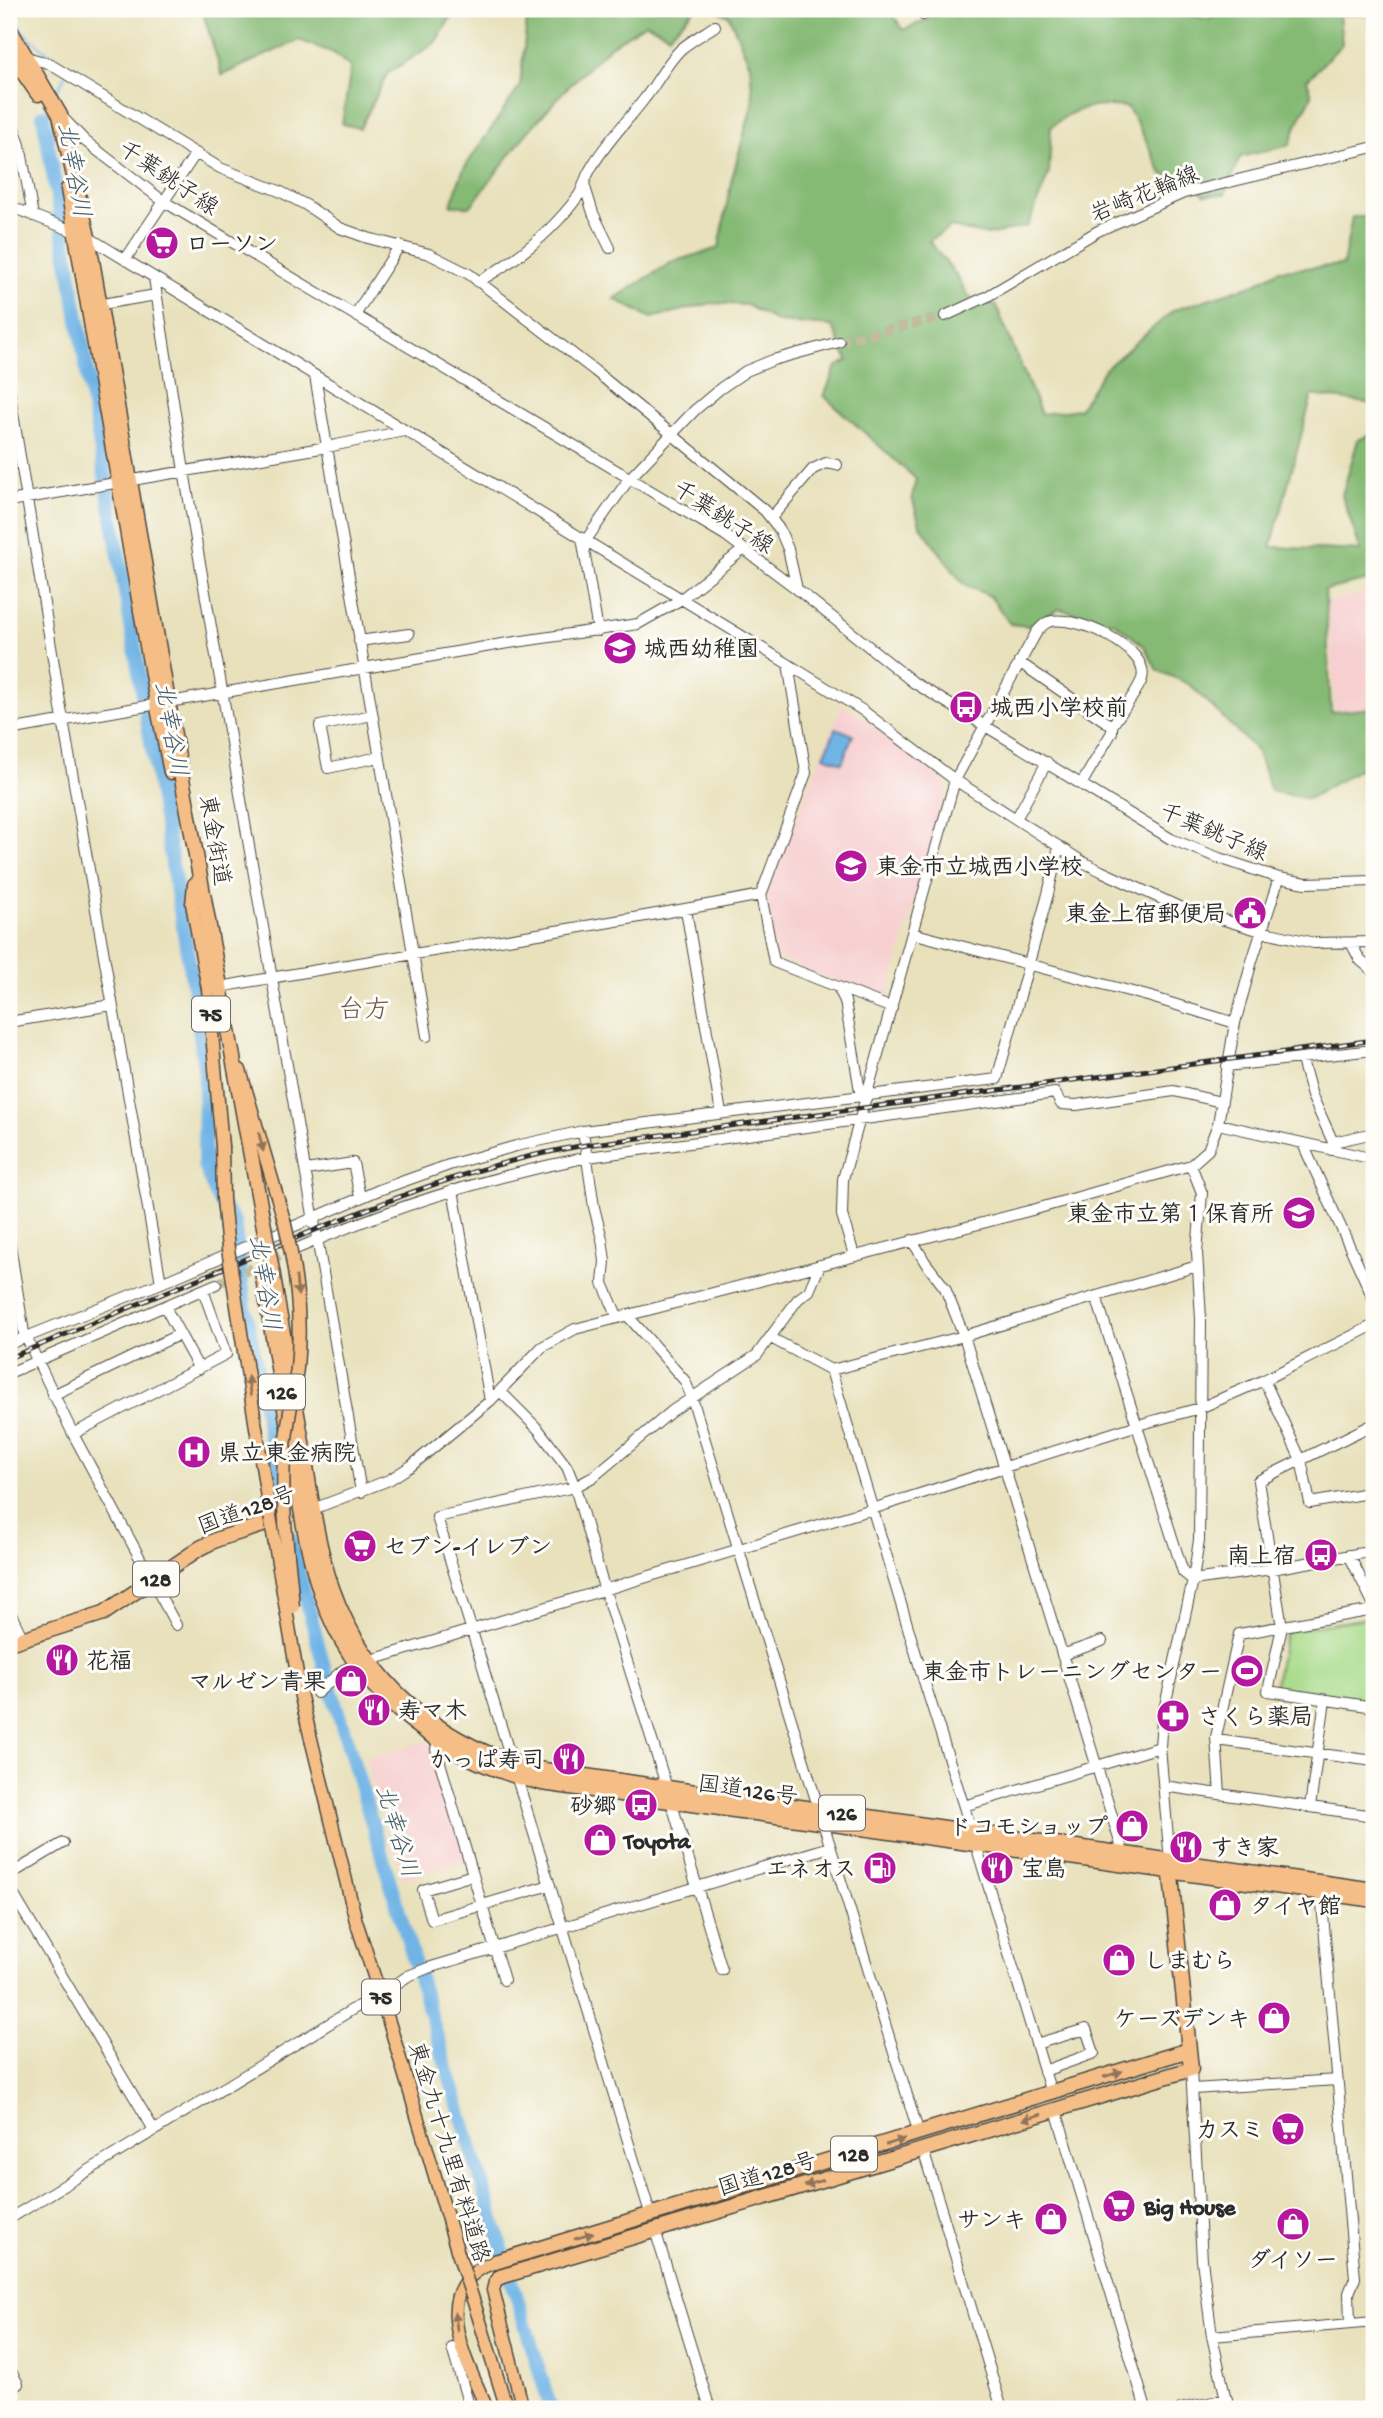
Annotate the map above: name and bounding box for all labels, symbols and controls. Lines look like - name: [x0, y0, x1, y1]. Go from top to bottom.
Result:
- water label: 北幸谷川: [49, 121, 95, 220]
- street label: 千葉銚子線: [112, 136, 223, 223]
- street label: 岩崎花輪線: [1087, 161, 1204, 230]
- supermarket icon: ローソン: [143, 224, 181, 262]
- place label: ローソン: [186, 233, 278, 260]
- street label: 千葉銚子線: [667, 475, 778, 562]
- school or university icon: 城西幼稚園: [601, 629, 639, 667]
- place label: 城西幼稚園: [644, 637, 759, 665]
- water label: 北幸谷川: [146, 680, 192, 779]
- bus stop icon: 城西小学校前: [947, 688, 985, 726]
- place label: 城西小学校前: [990, 696, 1128, 724]
- street label: 東金街道: [191, 793, 235, 888]
- street label: 千葉銚子線: [1154, 798, 1271, 869]
- school or university icon: 東金市立城西小学校: [832, 847, 870, 885]
- place label: 東金市立城西小学校: [876, 855, 1083, 883]
- public building icon: 東金上宿郵便局: [1231, 894, 1269, 932]
- place label: 東金上宿郵便局: [1065, 902, 1226, 930]
- road number: 75: [192, 996, 230, 1032]
- district label: 台方: [338, 996, 390, 1028]
- one-way arrow: [256, 1131, 267, 1153]
- school or university icon: 東金市立第１保育所: [1280, 1194, 1318, 1232]
- place label: 東金市立第１保育所: [1067, 1202, 1274, 1230]
- water label: 北幸谷川: [241, 1234, 285, 1333]
- one-way arrow: [292, 1275, 303, 1297]
- road number: 126: [259, 1374, 305, 1410]
- one-way arrow: [244, 1375, 255, 1397]
- hospital icon: 県立東金病院: [175, 1433, 213, 1471]
- place label: 県立東金病院: [218, 1441, 356, 1469]
- street label: 国道128号: [194, 1481, 300, 1542]
- supermarket icon: セブン-イレブン: [341, 1527, 379, 1565]
- place label: セブン-イレブン: [384, 1535, 552, 1563]
- bus stop icon: 南上宿: [1302, 1536, 1340, 1574]
- place label: 南上宿: [1227, 1544, 1296, 1572]
- road number: 128: [133, 1562, 179, 1596]
- restaurant icon: 花福: [43, 1641, 81, 1679]
- place label: 花福: [86, 1649, 132, 1677]
- sports icon: 東金市トレーニングセンター: [1228, 1652, 1266, 1690]
- place label: 東金市トレーニングセンター: [922, 1660, 1222, 1688]
- shop icon: マルゼン青果: [332, 1662, 370, 1700]
- place label: マルゼン青果: [188, 1670, 326, 1698]
- restaurant icon: 寿マ木: [355, 1691, 393, 1729]
- pharmacy icon: さくら薬局: [1154, 1697, 1192, 1735]
- place label: 寿マ木: [398, 1699, 467, 1727]
- place label: さくら薬局: [1198, 1705, 1313, 1733]
- restaurant icon: かっぱ寿司: [550, 1740, 588, 1778]
- place label: かっぱ寿司: [429, 1748, 544, 1776]
- street label: 国道126号: [696, 1771, 800, 1813]
- water label: 北幸谷川: [367, 1782, 424, 1882]
- bus stop icon: 砂郷: [622, 1786, 660, 1824]
- place label: 砂郷: [570, 1794, 616, 1822]
- road number: 126: [819, 1796, 865, 1830]
- shop icon: ドコモショップ: [1113, 1807, 1151, 1845]
- place label: ドコモショップ: [949, 1815, 1108, 1843]
- shop icon: Toyota: [581, 1821, 619, 1859]
- restaurant icon: すき家: [1167, 1828, 1205, 1866]
- place label: Toyota: [622, 1830, 691, 1857]
- place label: すき家: [1210, 1836, 1279, 1864]
- fuel station icon: エネオス: [861, 1849, 899, 1887]
- restaurant icon: 宝島: [978, 1849, 1016, 1887]
- place label: 宝島: [1021, 1857, 1067, 1885]
- place label: エネオス: [765, 1858, 856, 1885]
- shop icon: タイヤ館: [1206, 1886, 1244, 1924]
- place label: タイヤ館: [1250, 1894, 1341, 1922]
- shop icon: しまむら: [1100, 1941, 1138, 1979]
- place label: しまむら: [1144, 1950, 1236, 1977]
- road number: 75: [362, 1980, 400, 2014]
- shop icon: ケーズデンキ: [1255, 1999, 1293, 2037]
- place label: ケーズデンキ: [1114, 2008, 1250, 2035]
- street label: 東金九十九里有料道路: [400, 2039, 494, 2267]
- one-way arrow: [1102, 2069, 1123, 2079]
- supermarket icon: カスミ: [1269, 2110, 1307, 2148]
- one-way arrow: [1021, 2113, 1042, 2123]
- place label: カスミ: [1195, 2119, 1264, 2146]
- road number: 128: [831, 2136, 877, 2172]
- one-way arrow: [885, 2136, 906, 2146]
- street label: 国道128号: [715, 2148, 821, 2204]
- one-way arrow: [803, 2178, 824, 2188]
- supermarket icon: Big House: [1100, 2187, 1138, 2225]
- place label: Big House: [1143, 2196, 1237, 2223]
- shop icon: サンキ: [1032, 2200, 1070, 2238]
- shop icon: ダイソー: [1274, 2205, 1312, 2243]
- place label: サンキ: [957, 2209, 1026, 2236]
- one-way arrow: [574, 2231, 595, 2241]
- place label: ダイソー: [1248, 2248, 1338, 2276]
- one-way arrow: [450, 2311, 461, 2333]

